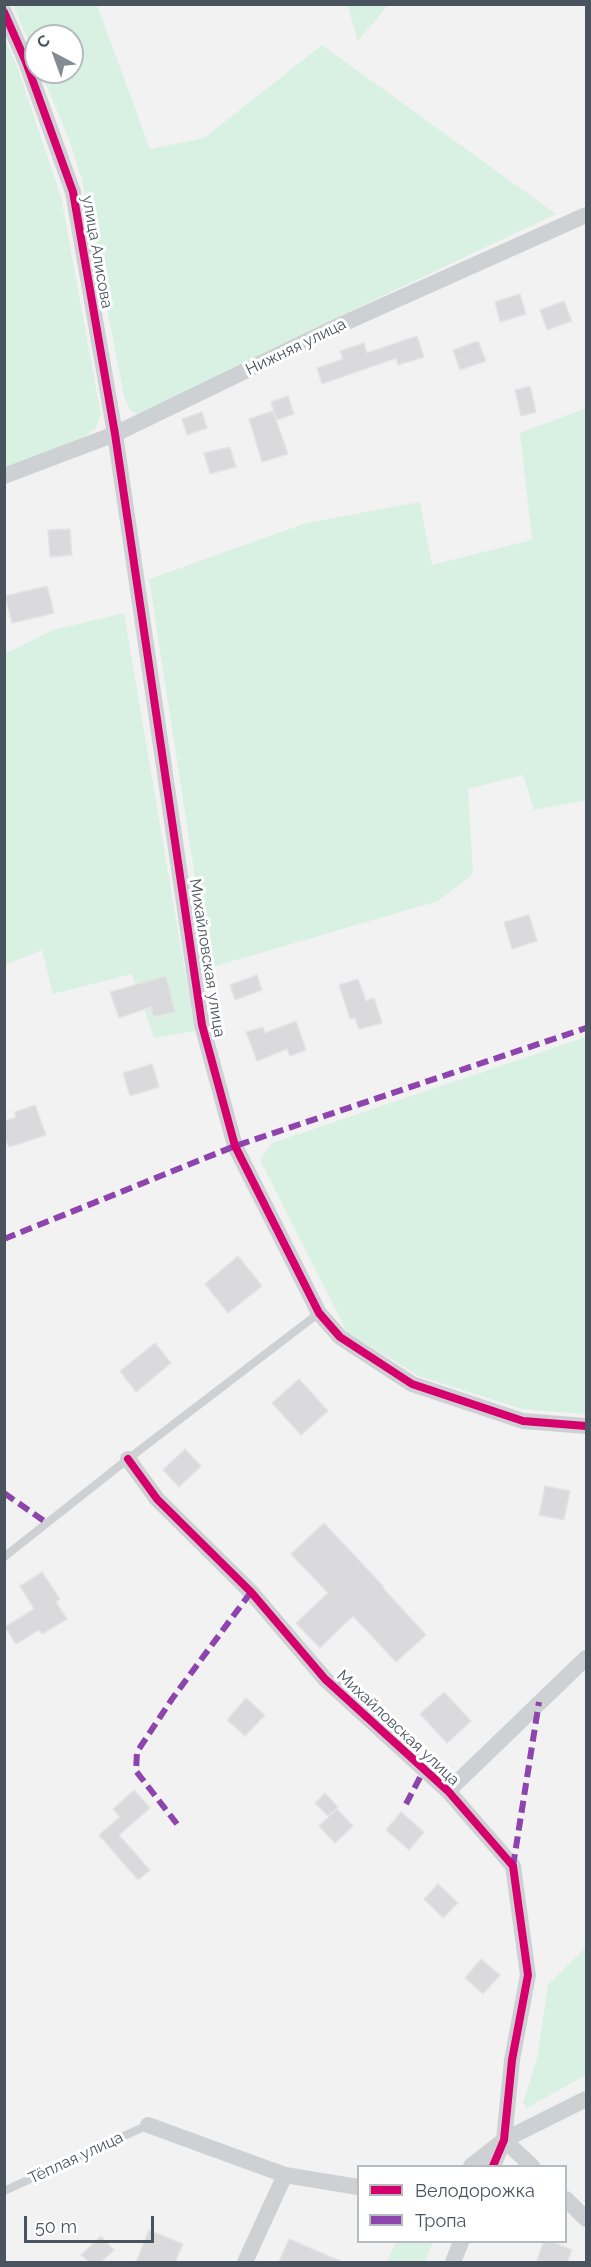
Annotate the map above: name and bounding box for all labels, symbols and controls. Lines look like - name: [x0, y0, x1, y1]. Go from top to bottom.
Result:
- north arrow: [24, 24, 84, 84]
- text: С: [33, 31, 54, 52]
- street label: улица Алисова: [78, 194, 116, 310]
- street label: Нижняя улица: [243, 314, 349, 380]
- street label: Михайловская улица: [185, 877, 229, 1039]
- street label: Михайловская улица: [333, 1666, 463, 1790]
- street label: Тёплая улица: [26, 2128, 126, 2188]
- legend: [357, 2165, 567, 2243]
- text: Велодорожка: [415, 2180, 535, 2201]
- scale bar: [27, 2204, 158, 2242]
- text: Тропа: [415, 2210, 466, 2231]
- text: 50 m: [35, 2216, 77, 2237]

